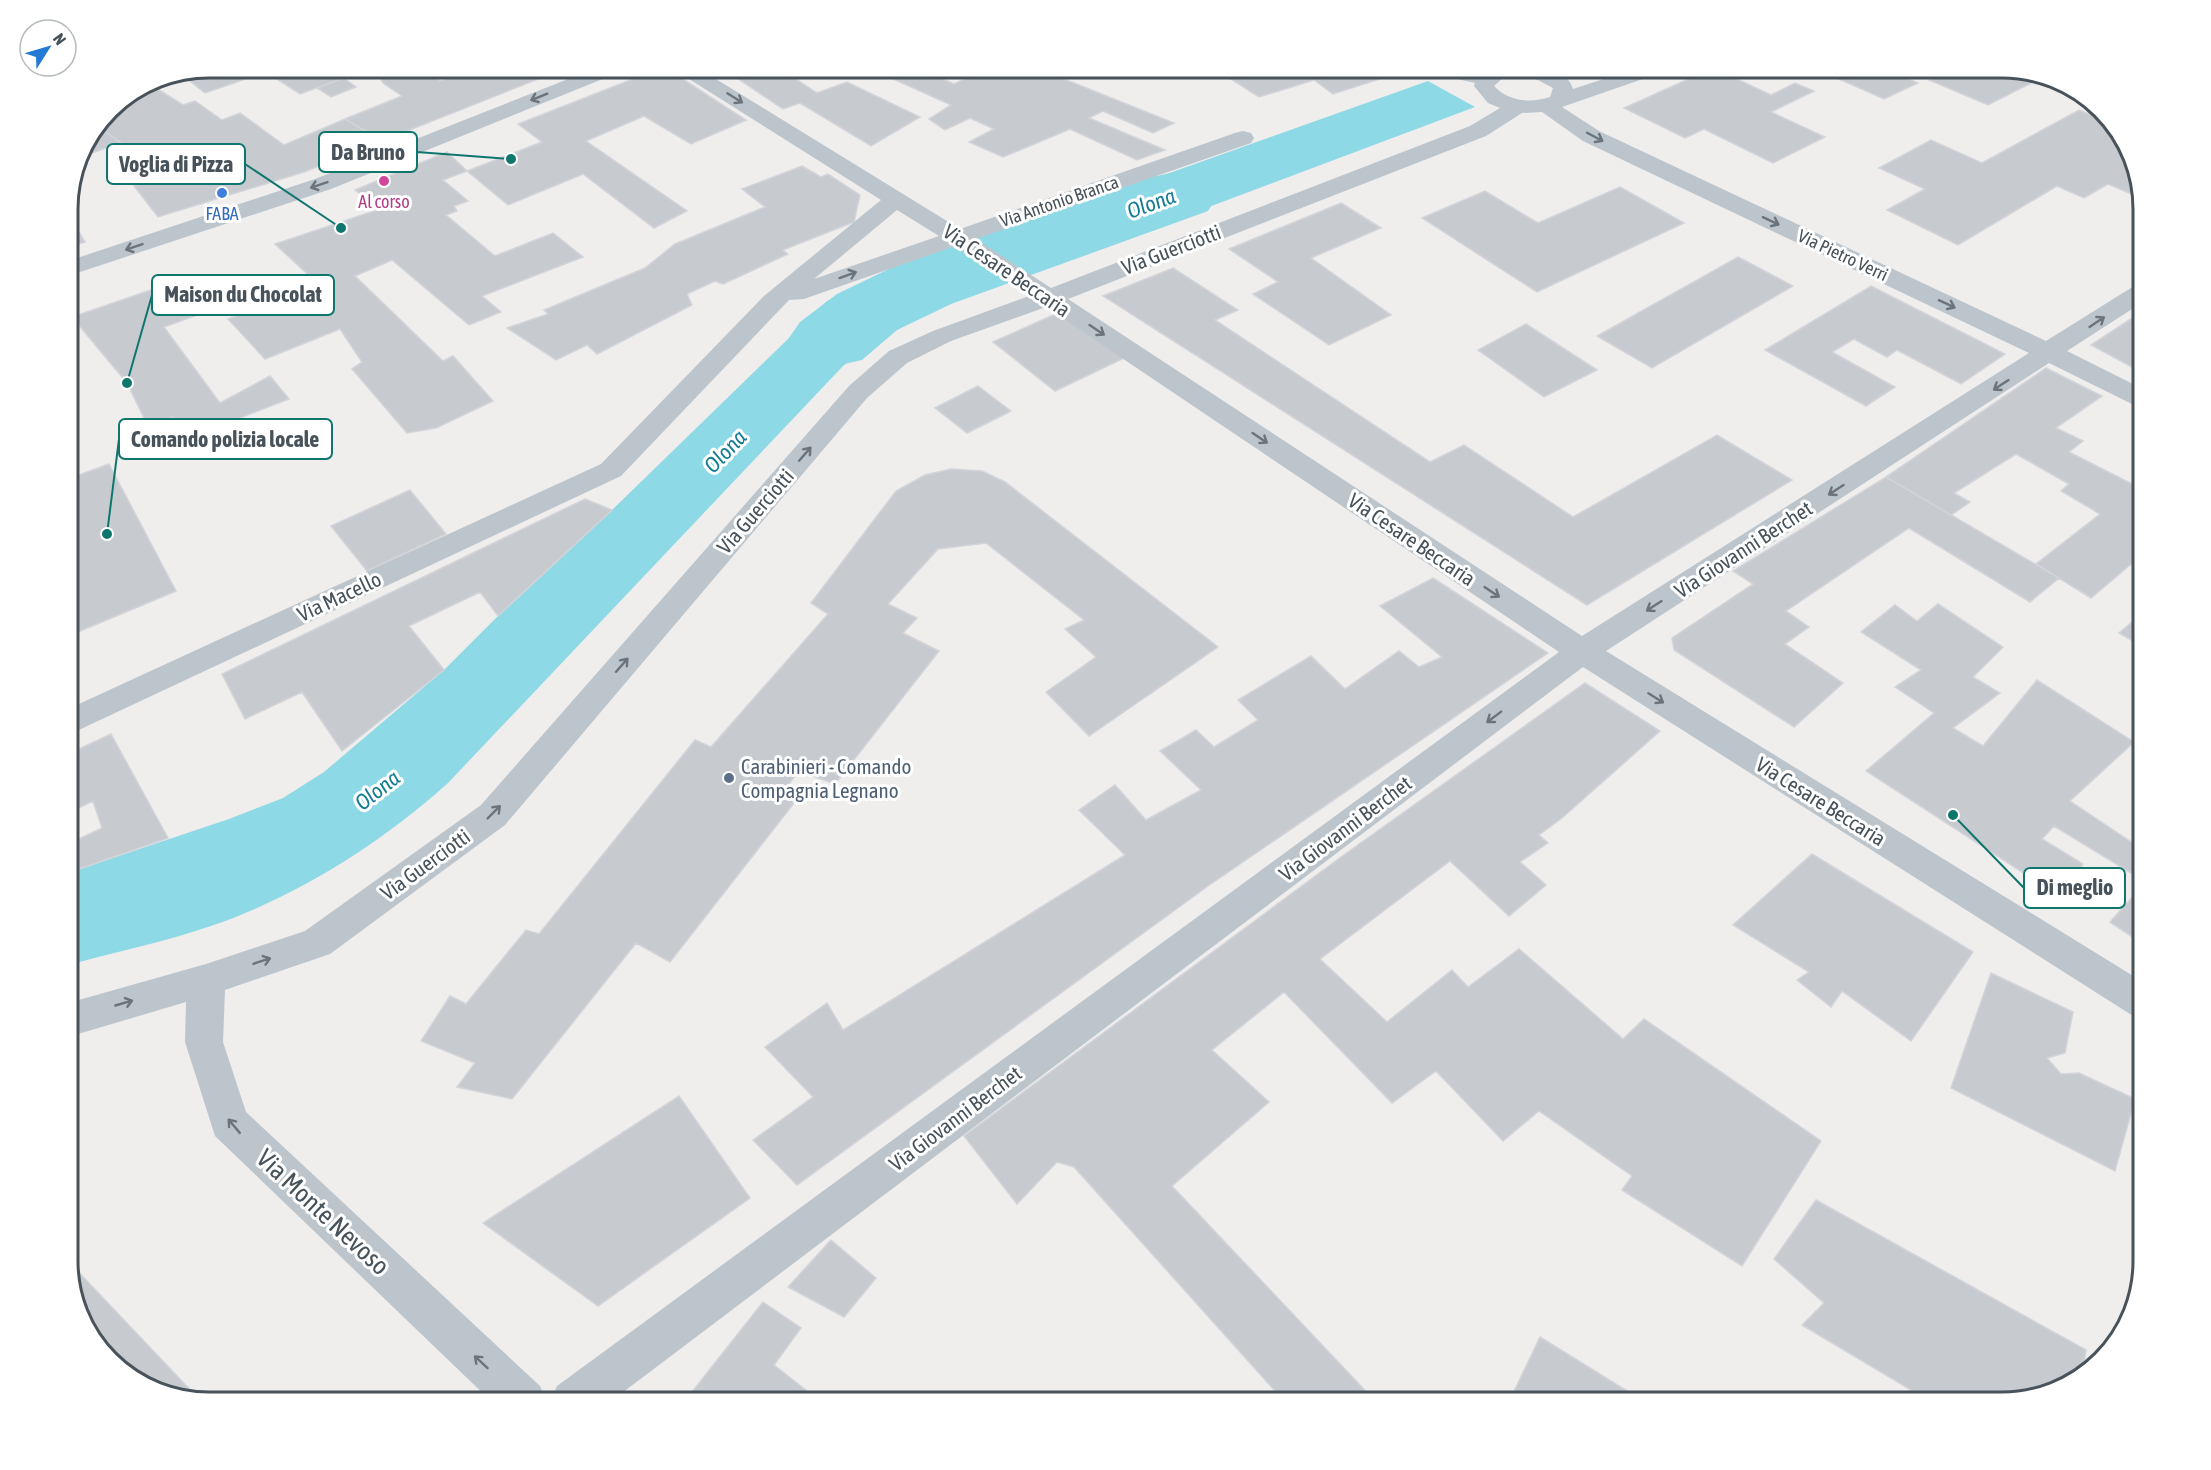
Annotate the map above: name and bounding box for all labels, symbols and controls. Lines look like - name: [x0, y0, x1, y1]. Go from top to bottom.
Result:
- north arrow: [18, 18, 78, 78]
- text: N: [50, 30, 70, 48]
- one-way arrow: [530, 92, 549, 103]
- one-way arrow: [726, 93, 743, 105]
- one-way arrow: [1586, 131, 1603, 143]
- callout: Da Bruno: [319, 132, 417, 172]
- text: Da Bruno: [331, 139, 405, 165]
- callout: Voglia di Pizza: [107, 144, 245, 184]
- text: Voglia di Pizza: [118, 151, 233, 177]
- street label: Via Antonio Branca: [997, 171, 1121, 231]
- marker: Al corso: [377, 174, 391, 188]
- one-way arrow: [310, 181, 329, 192]
- water label: Olona: [1123, 182, 1179, 224]
- marker: FABA: [215, 186, 229, 200]
- place label: Al corso: [358, 191, 410, 212]
- place label: FABA: [205, 203, 239, 224]
- one-way arrow: [1762, 215, 1780, 227]
- street label: Via Cesare Beccaria: [939, 219, 1075, 321]
- street label: Via Guerciotti: [1118, 219, 1224, 279]
- street label: Via Pietro Verri: [1795, 225, 1891, 285]
- one-way arrow: [125, 243, 144, 254]
- one-way arrow: [838, 268, 857, 279]
- callout: Maison du Chocolat: [152, 275, 334, 315]
- text: Maison du Chocolat: [164, 281, 322, 307]
- one-way arrow: [1938, 299, 1956, 310]
- one-way arrow: [2088, 316, 2105, 328]
- one-way arrow: [1088, 324, 1105, 336]
- one-way arrow: [1993, 379, 2010, 391]
- callout: Comando polizia locale: [119, 419, 332, 459]
- water label: Olona: [698, 424, 752, 478]
- text: Comando polizia locale: [131, 426, 319, 452]
- one-way arrow: [1251, 432, 1267, 444]
- one-way arrow: [798, 447, 812, 462]
- street label: Via Guerciotti: [712, 464, 798, 558]
- one-way arrow: [1828, 483, 1845, 496]
- street label: Via Cesare Beccaria: [1344, 488, 1480, 590]
- street label: Via Giovanni Berchet: [1670, 496, 1816, 602]
- street label: Via Macello: [293, 566, 385, 626]
- one-way arrow: [1483, 587, 1500, 599]
- one-way arrow: [1646, 600, 1663, 612]
- one-way arrow: [615, 658, 629, 673]
- one-way arrow: [1647, 692, 1664, 704]
- one-way arrow: [1487, 710, 1503, 723]
- street label: Via Cesare Beccaria: [1752, 752, 1890, 850]
- place label: Carabinieri - Comando Compagnia Legnano: [741, 754, 911, 802]
- water label: Olona: [349, 764, 405, 816]
- marker: Carabinieri - Comando Compagnia Legnano: [722, 771, 736, 785]
- street label: Via Giovanni Berchet: [1274, 771, 1416, 885]
- one-way arrow: [487, 804, 502, 819]
- street label: Via Guerciotti: [376, 824, 474, 904]
- callout: Di meglio: [2024, 868, 2125, 908]
- text: Di meglio: [2037, 874, 2113, 900]
- one-way arrow: [252, 955, 271, 966]
- one-way arrow: [114, 997, 133, 1008]
- street label: Via Giovanni Berchet: [884, 1061, 1026, 1175]
- one-way arrow: [228, 1119, 242, 1135]
- street label: Via Monte Nevoso: [251, 1143, 395, 1281]
- one-way arrow: [474, 1355, 489, 1369]

